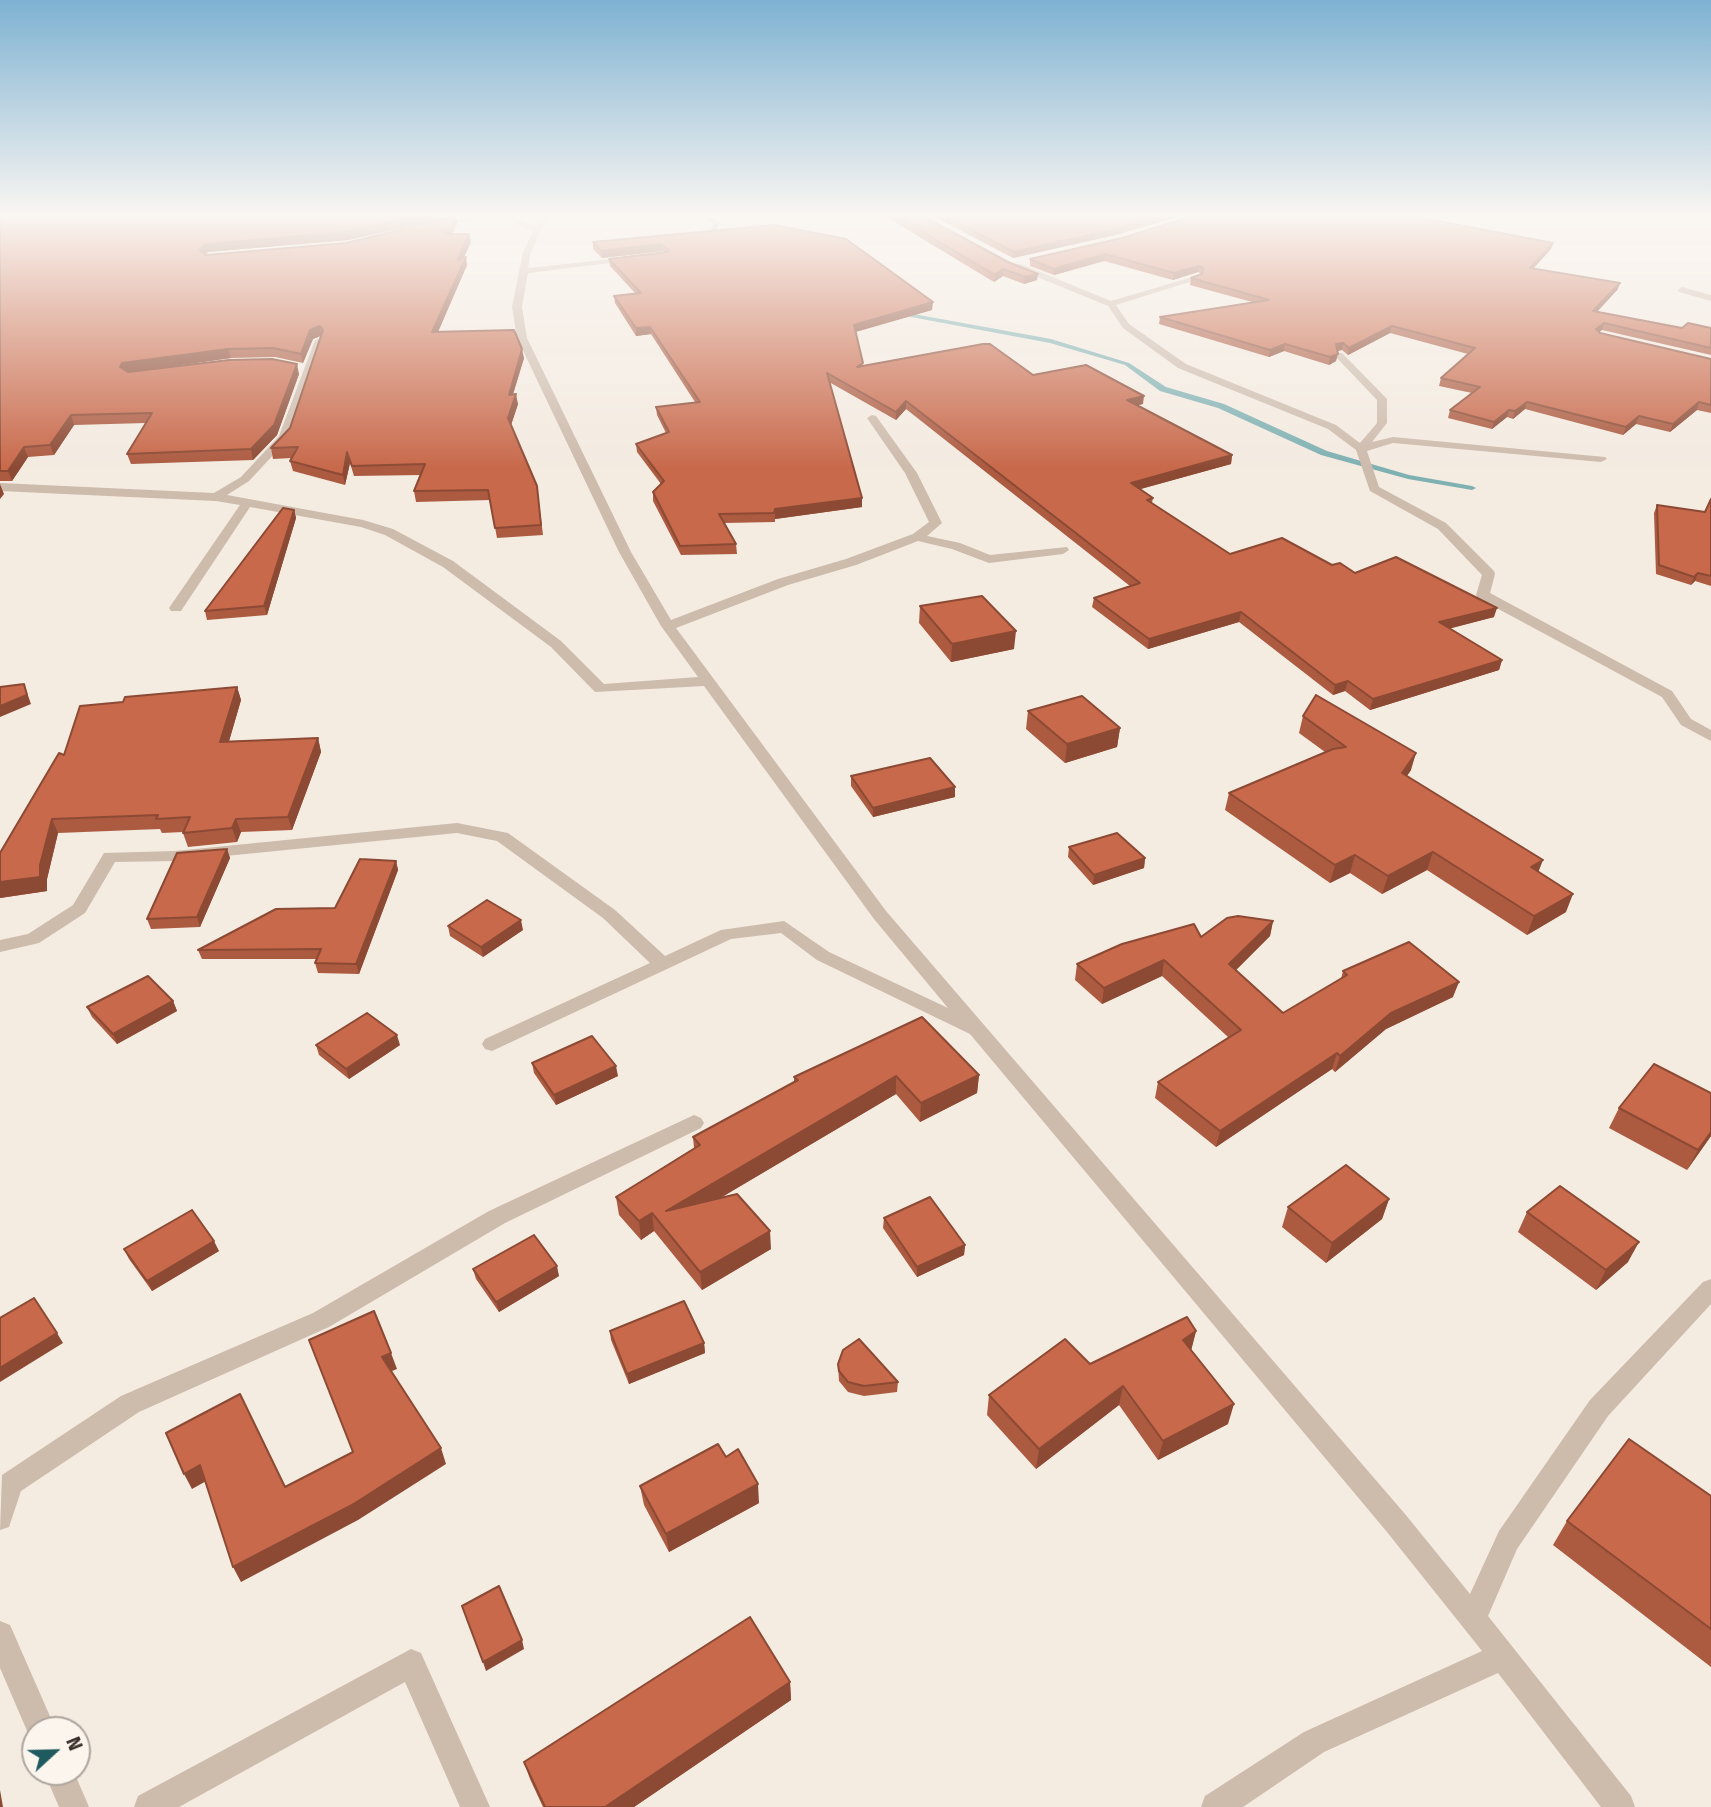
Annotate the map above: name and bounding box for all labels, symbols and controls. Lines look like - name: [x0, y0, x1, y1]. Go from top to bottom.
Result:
- north arrow: [21, 1716, 91, 1786]
- text: N: [61, 1734, 87, 1754]

